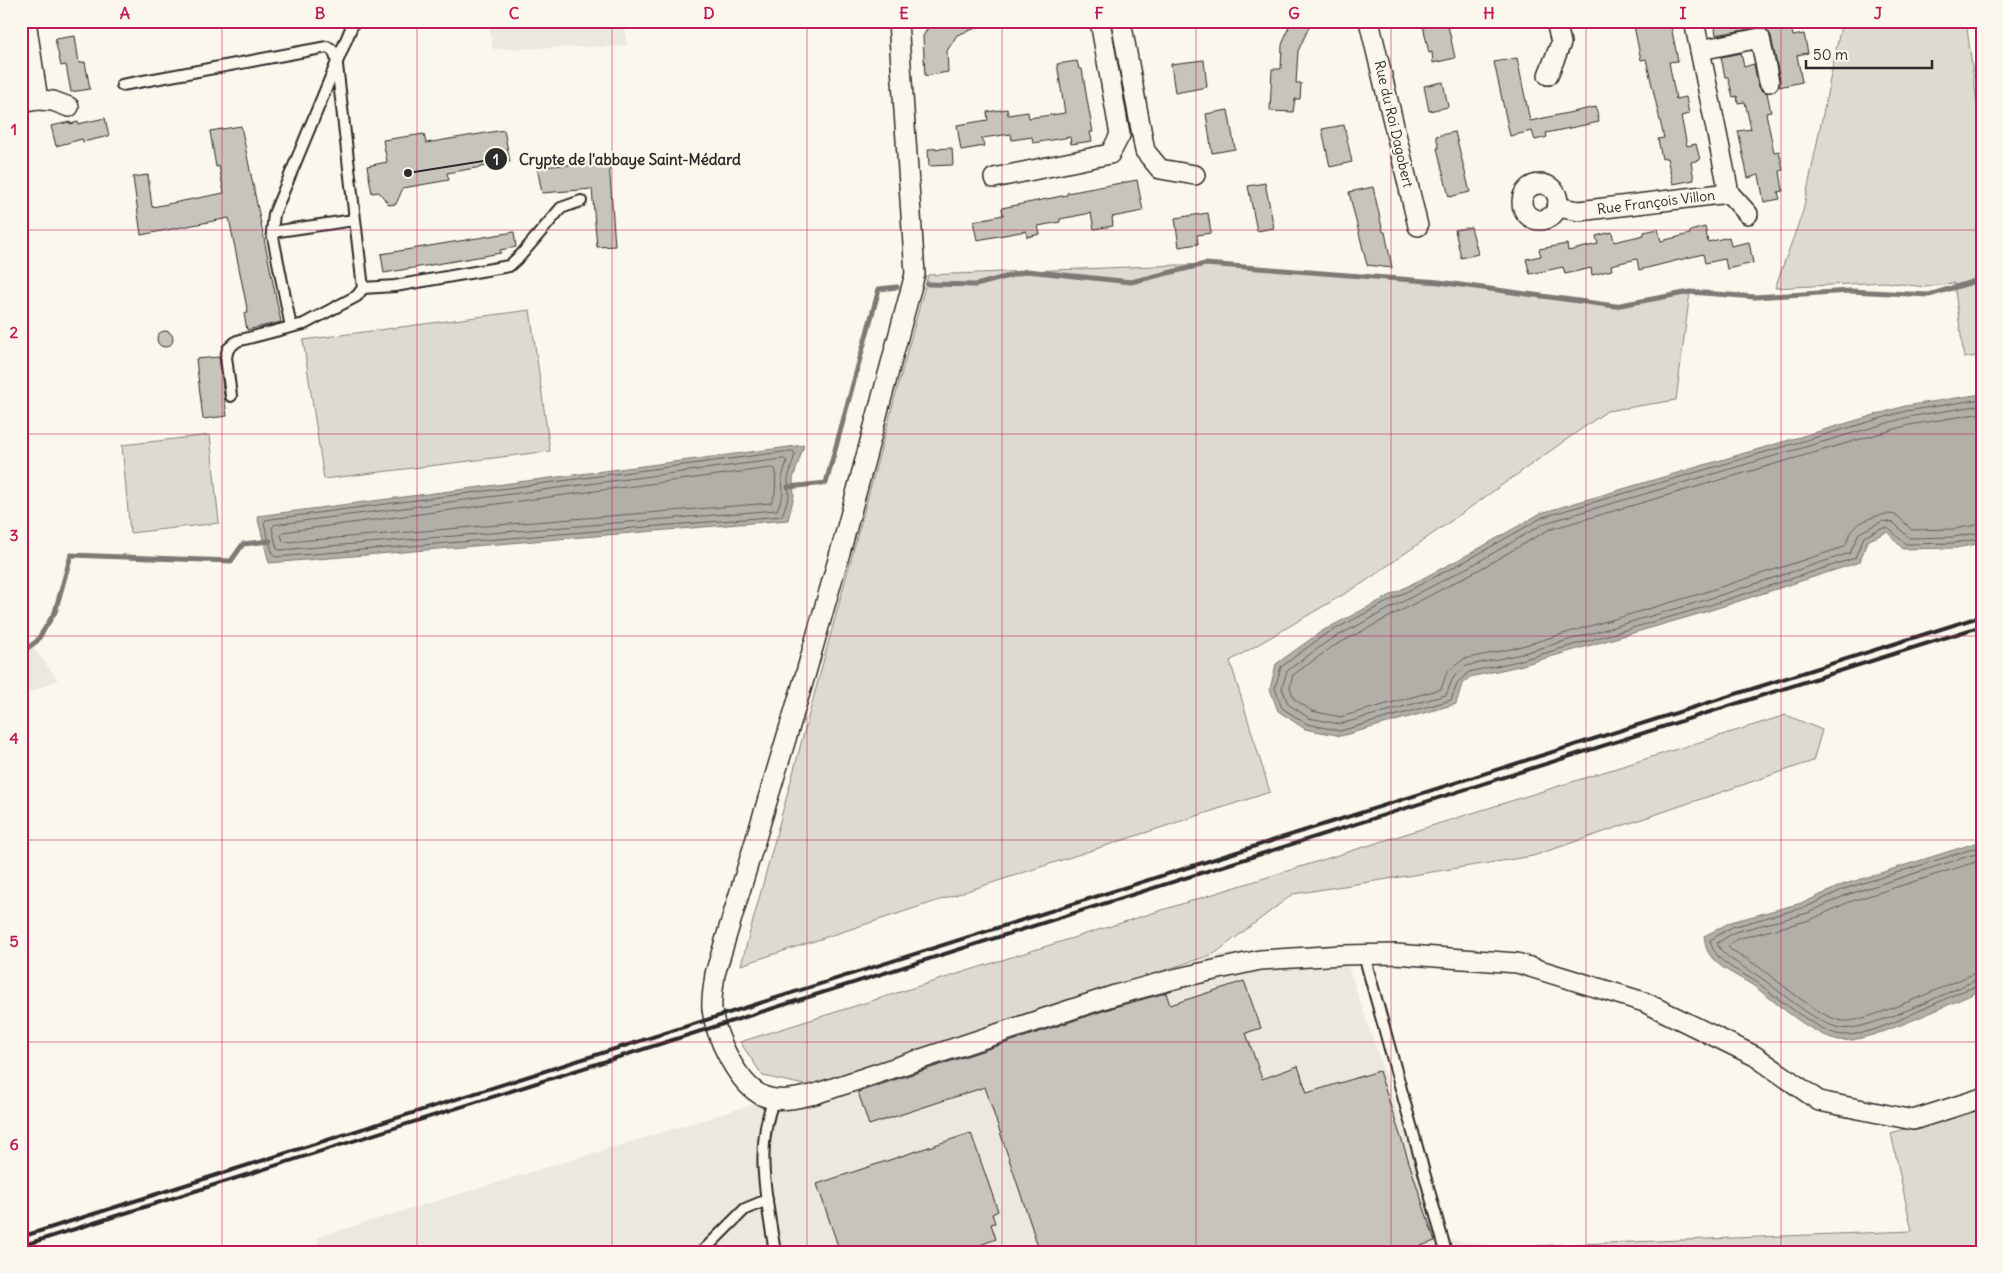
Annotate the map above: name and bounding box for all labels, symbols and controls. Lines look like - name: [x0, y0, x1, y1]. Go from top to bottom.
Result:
- text: A: [120, 3, 130, 23]
- text: B: [315, 3, 326, 23]
- text: C: [509, 3, 520, 23]
- text: D: [703, 3, 715, 23]
- text: E: [899, 3, 909, 23]
- text: F: [1094, 3, 1104, 23]
- text: G: [1288, 3, 1300, 23]
- text: H: [1483, 3, 1495, 23]
- text: I: [1680, 3, 1687, 23]
- text: J: [1874, 3, 1883, 23]
- scale bar: [1806, 38, 1932, 70]
- text: 50 m: [1813, 45, 1848, 64]
- street label: Rue du Roi Dagobert: [1371, 59, 1417, 190]
- text: 1: [11, 119, 17, 139]
- callout: Crypte de l'abbaye Saint-Médard: [484, 144, 750, 174]
- text: 1: [493, 150, 499, 169]
- text: Crypte de l'abbaye Saint-Médard: [519, 150, 741, 170]
- street label: Rue François Villon: [1596, 186, 1716, 218]
- text: 2: [10, 322, 19, 342]
- text: 3: [9, 525, 19, 545]
- text: 4: [9, 728, 19, 748]
- text: 5: [9, 931, 19, 951]
- text: 6: [9, 1134, 19, 1154]

